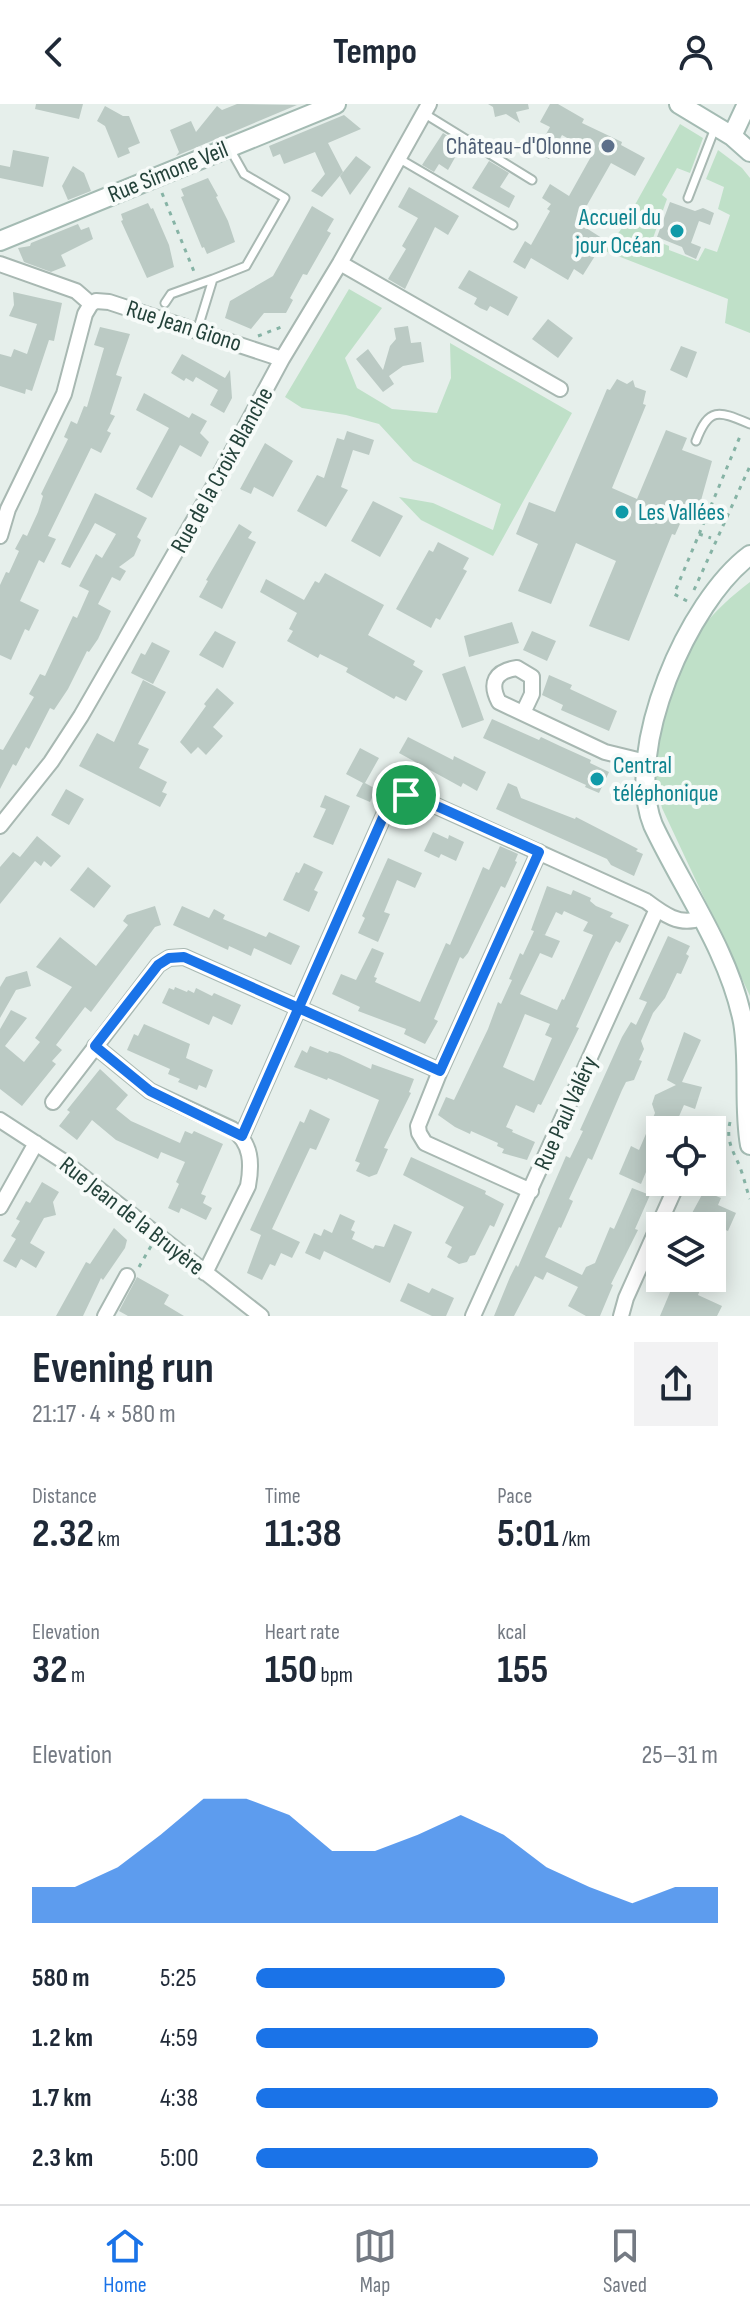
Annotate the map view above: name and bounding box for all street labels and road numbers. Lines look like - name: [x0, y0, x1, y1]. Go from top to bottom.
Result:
- street label: Rue Simone Veil: [104, 135, 232, 209]
- street label: Rue Jean Giono: [123, 294, 245, 358]
- street label: Rue de la Croix Blanche: [164, 382, 280, 558]
- street label: Rue Paul Valéry: [528, 1052, 604, 1174]
- street label: Rue Jean de la Bruyère: [54, 1150, 210, 1282]

